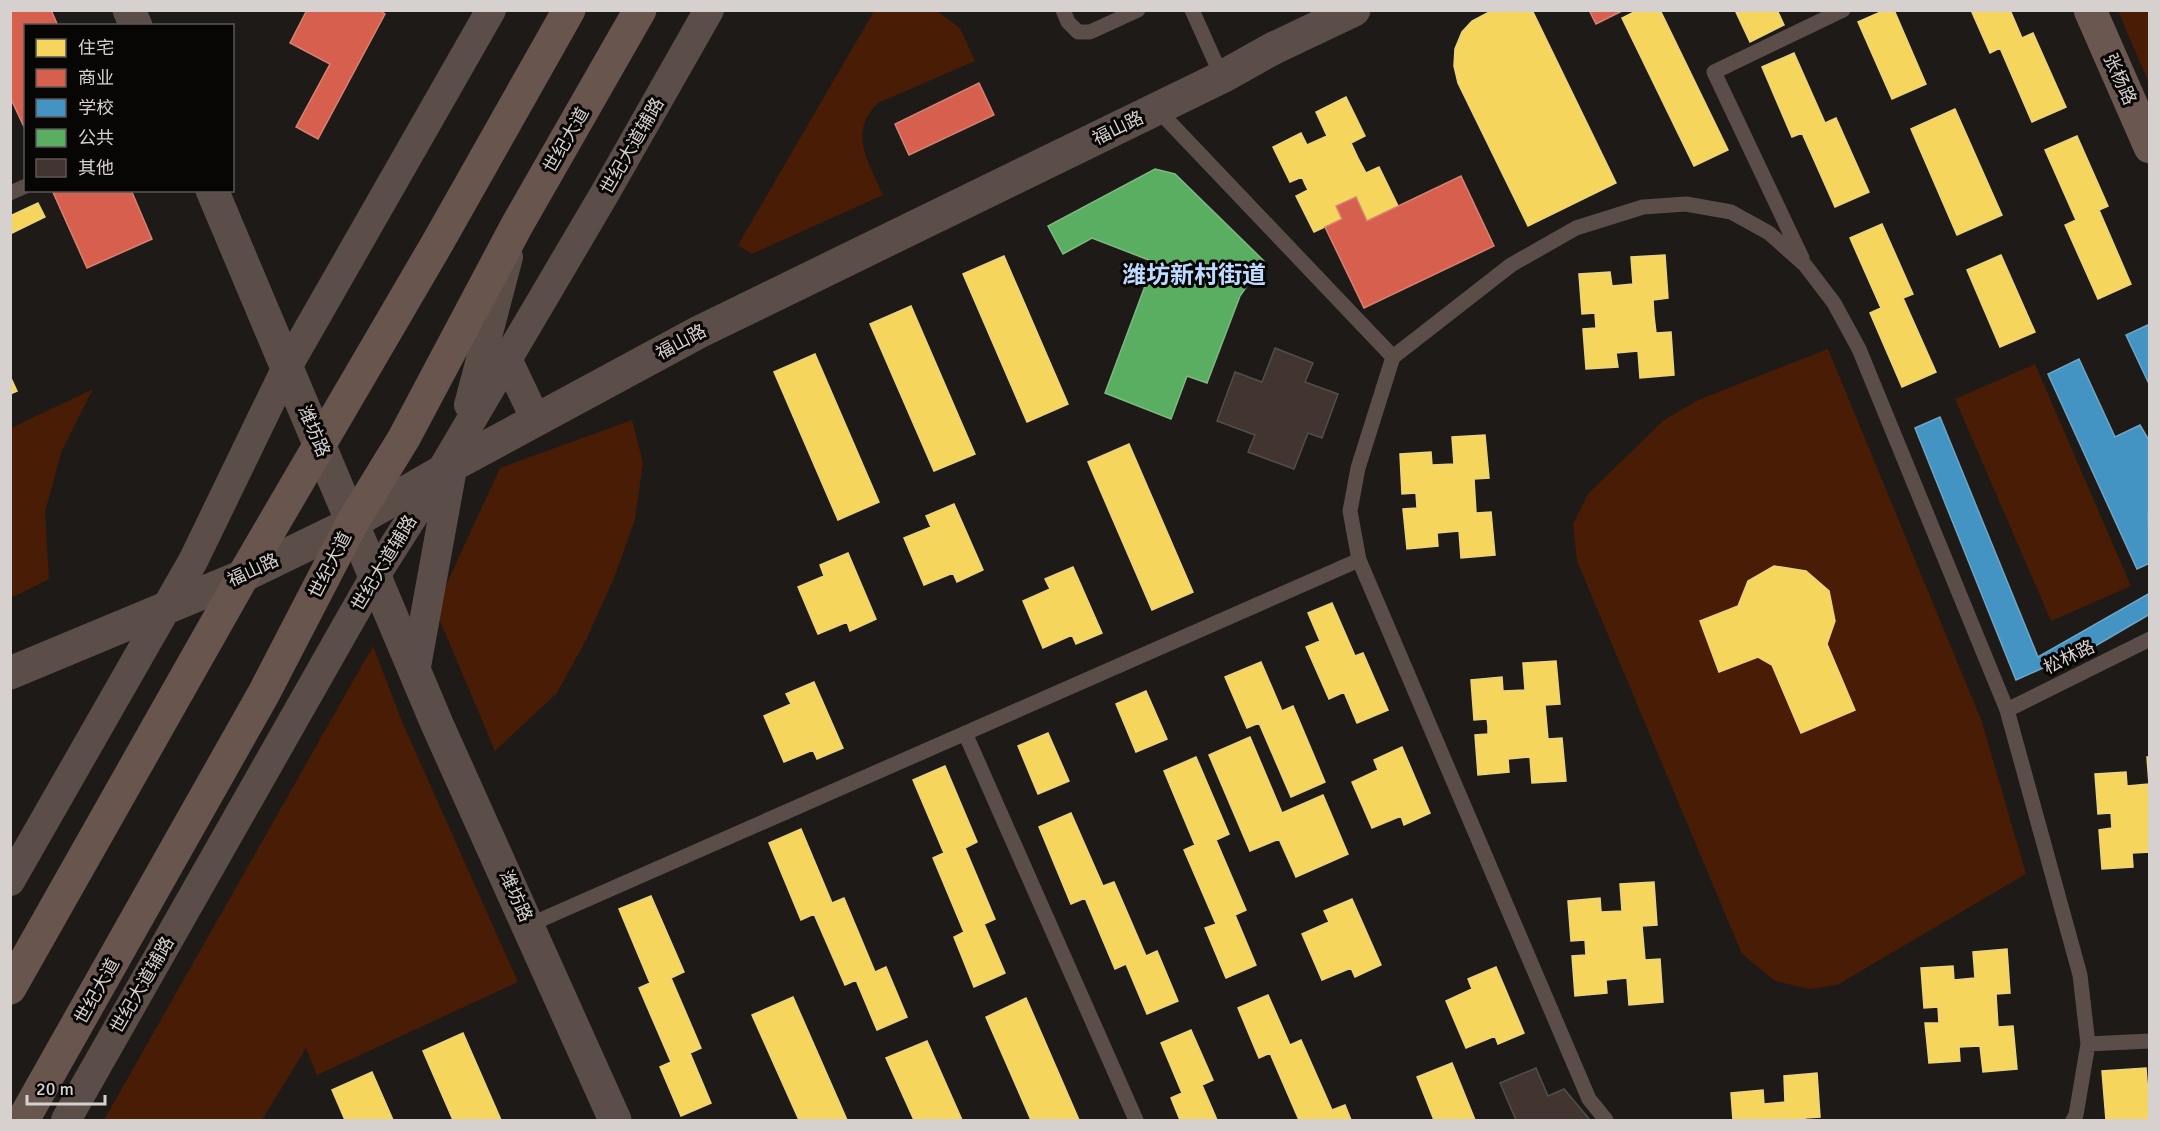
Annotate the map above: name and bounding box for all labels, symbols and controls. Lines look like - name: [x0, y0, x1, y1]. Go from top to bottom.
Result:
- legend: [24, 24, 234, 192]
- text: 住宅: [78, 37, 114, 59]
- street label: 张杨路: [2099, 50, 2141, 108]
- text: 商业: [78, 67, 114, 89]
- street label: 世纪大道辅路: [595, 94, 669, 198]
- text: 学校: [78, 97, 114, 119]
- street label: 世纪大道: [538, 103, 594, 177]
- street label: 福山路: [1089, 106, 1147, 150]
- text: 公共: [78, 127, 114, 149]
- text: 其他: [78, 157, 114, 179]
- district label: 潍坊新村街道: [1122, 260, 1266, 290]
- street label: 福山路: [652, 320, 710, 364]
- street label: 潍坊路: [293, 402, 335, 460]
- street label: 世纪大道辅路: [347, 511, 421, 615]
- street label: 世纪大道: [304, 528, 356, 602]
- street label: 福山路: [224, 549, 282, 591]
- street label: 松林路: [2040, 635, 2098, 679]
- street label: 潍坊路: [495, 867, 537, 925]
- street label: 世纪大道辅路: [105, 933, 179, 1037]
- street label: 世纪大道: [70, 954, 124, 1028]
- scale bar: [27, 1068, 105, 1106]
- text: 20 m: [36, 1078, 74, 1100]

